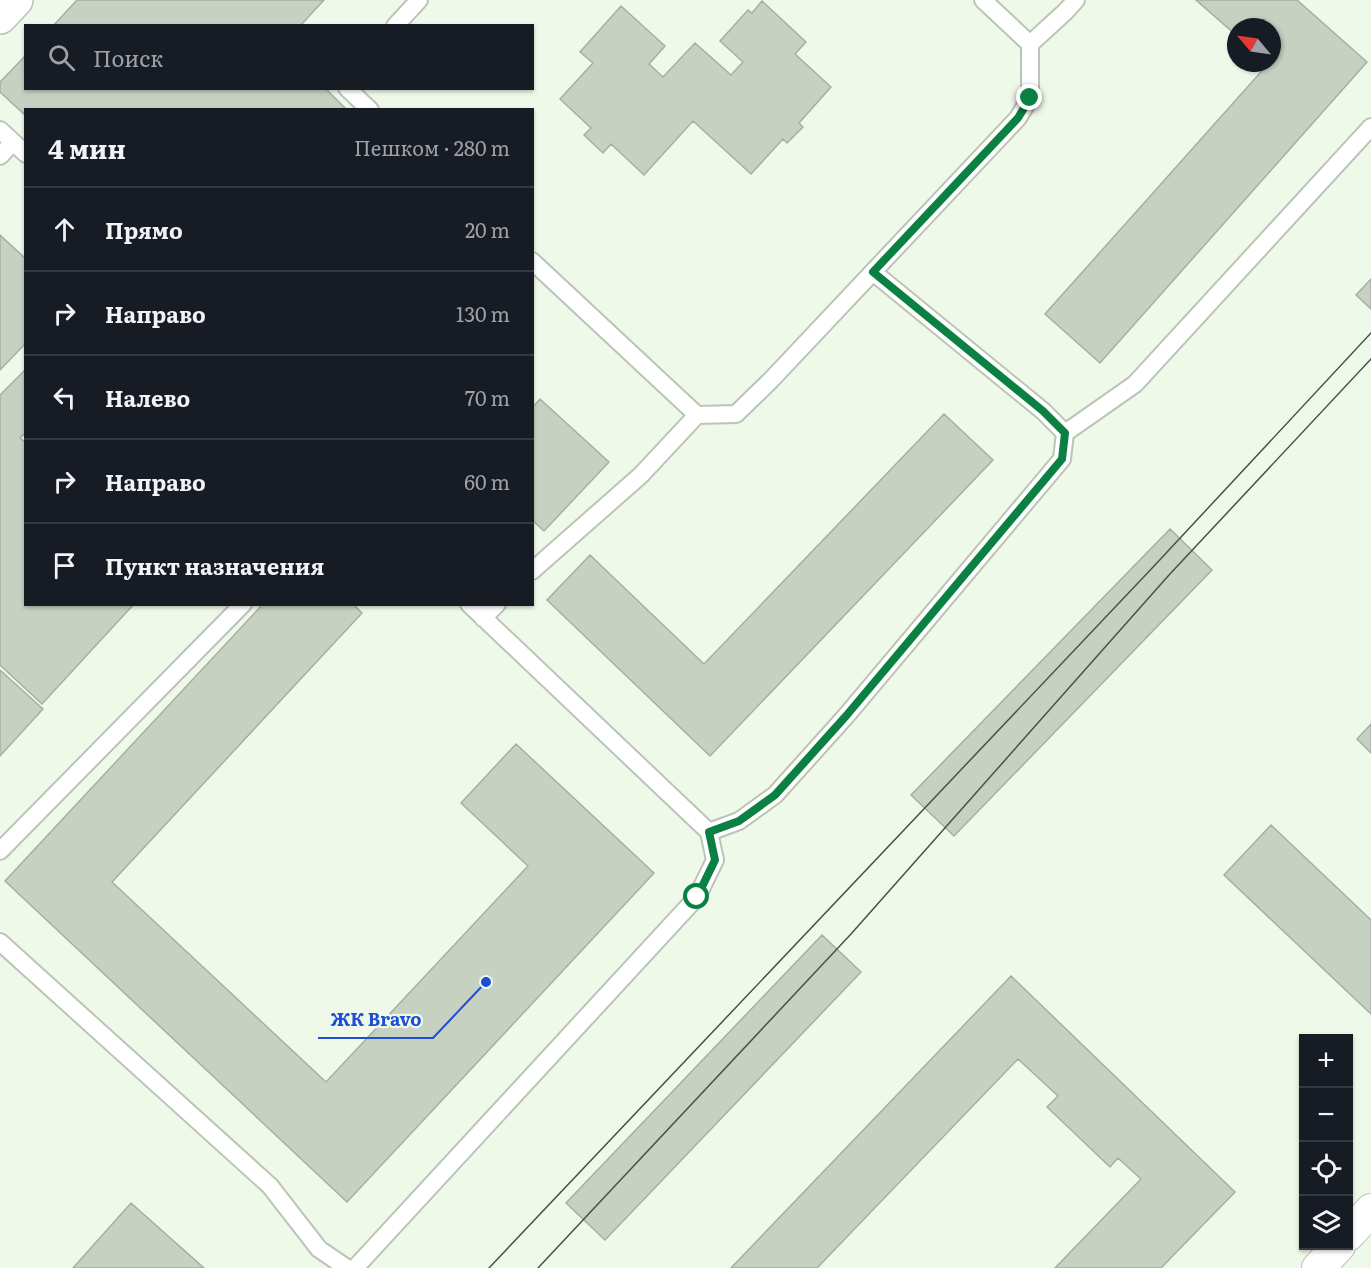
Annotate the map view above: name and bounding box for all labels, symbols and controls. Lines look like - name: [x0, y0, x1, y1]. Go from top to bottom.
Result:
- north arrow: [1227, 18, 1281, 72]
- search box: [24, 24, 534, 90]
- icon: search: [45, 41, 78, 74]
- text: Поиск: [93, 41, 163, 74]
- route end: [1016, 84, 1042, 110]
- text: 4 мин: [48, 128, 126, 167]
- text: Пешком · 280 m: [354, 132, 510, 162]
- icon: ahead: [48, 213, 81, 246]
- text: Прямо: [105, 213, 183, 246]
- text: 20 m: [465, 214, 510, 244]
- icon: right: [48, 297, 81, 330]
- text: Направо: [105, 297, 206, 330]
- text: 130 m: [456, 298, 510, 328]
- icon: left: [48, 381, 81, 414]
- text: Налево: [105, 381, 190, 414]
- text: 70 m: [465, 382, 510, 412]
- icon: right: [48, 465, 81, 498]
- text: Направо: [105, 465, 206, 498]
- text: 60 m: [464, 466, 510, 496]
- icon: arrive: [48, 549, 81, 582]
- text: Пункт назначения: [105, 549, 324, 582]
- route start: [683, 883, 709, 909]
- callout: ЖК Bravo: [318, 1002, 433, 1038]
- text: ЖК Bravo: [330, 1005, 422, 1032]
- map controls: [1299, 1034, 1353, 1250]
- button: +: [1299, 1034, 1353, 1088]
- button: −: [1299, 1088, 1353, 1142]
- button: locate: [1299, 1142, 1353, 1196]
- button: layers: [1299, 1196, 1353, 1250]

